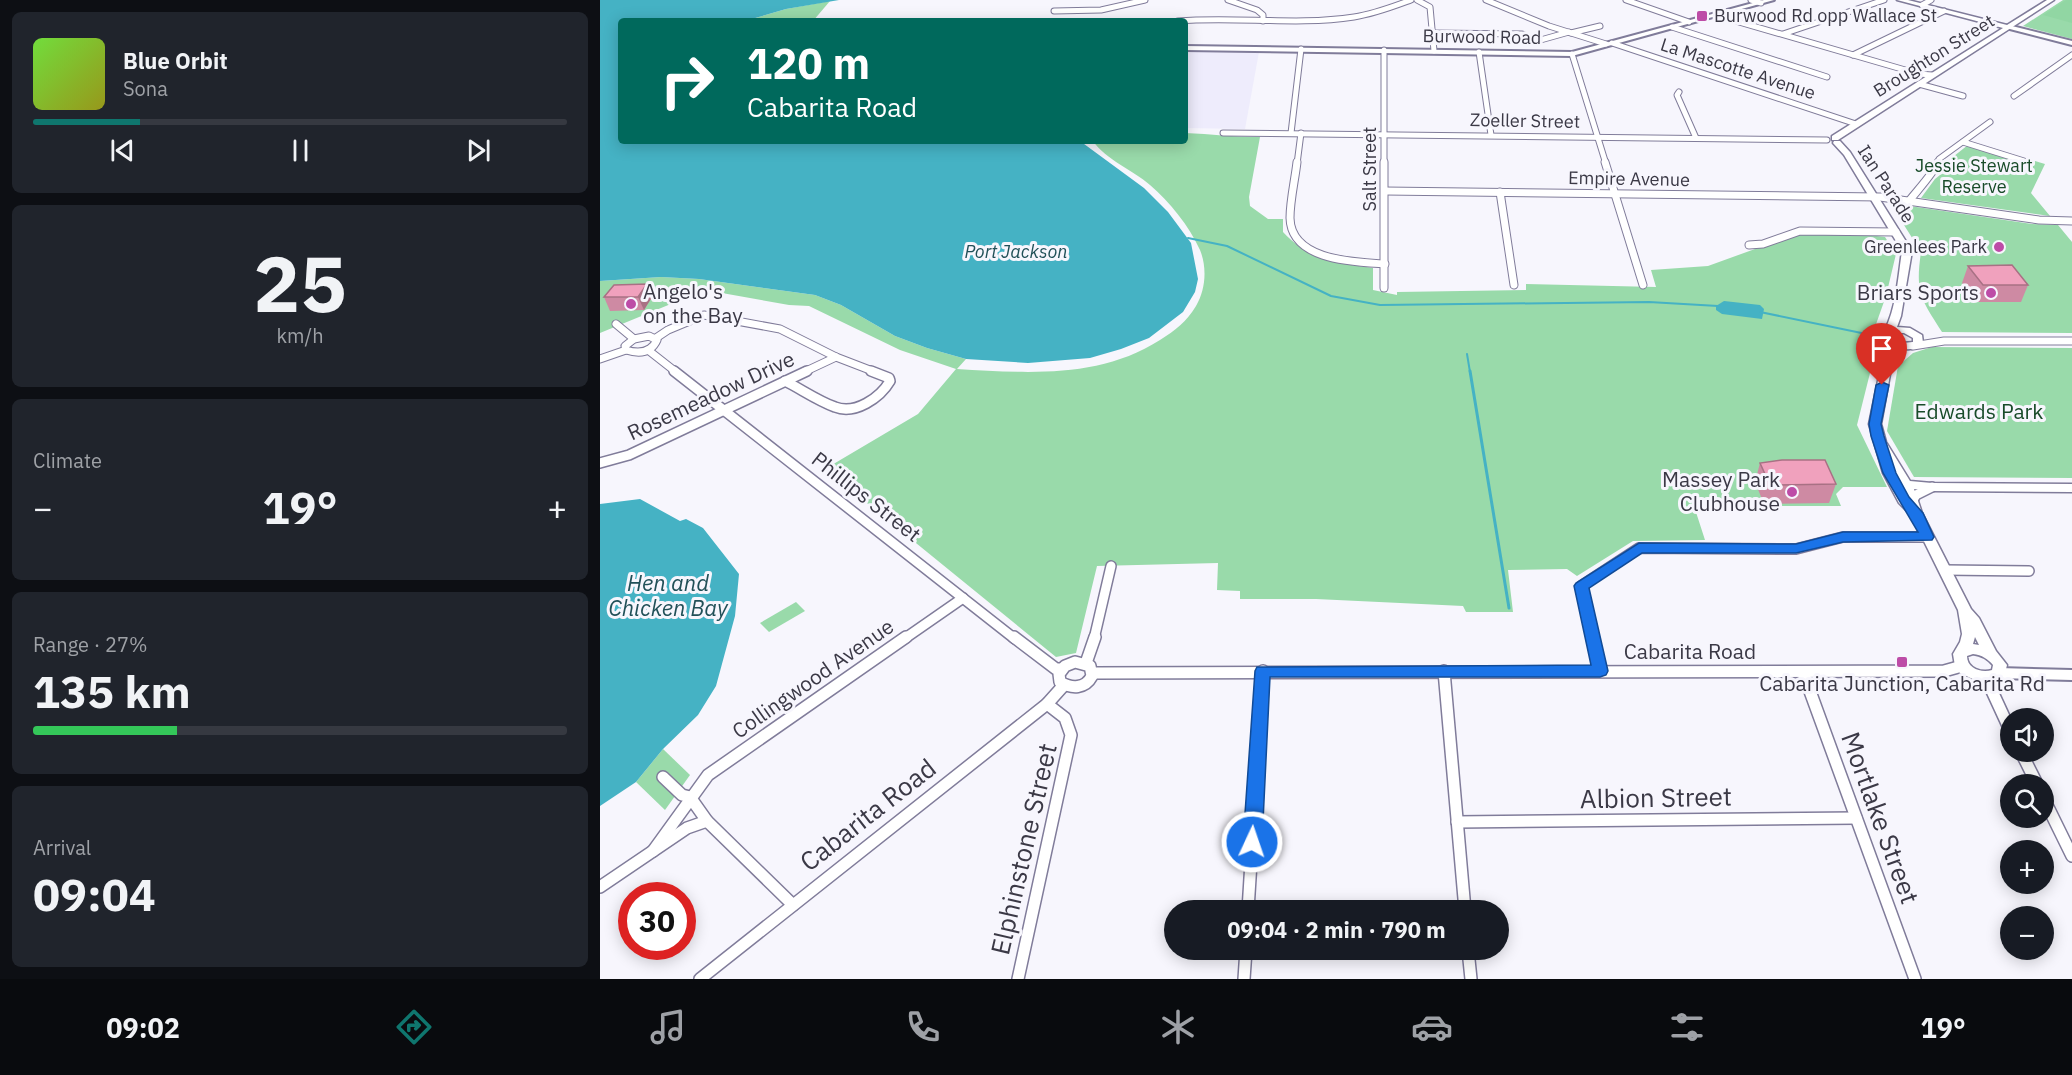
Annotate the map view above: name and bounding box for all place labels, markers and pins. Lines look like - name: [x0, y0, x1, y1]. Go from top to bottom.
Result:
- place label: Burwood Rd opp Wallace St: [1714, 4, 1937, 27]
- marker: Burwood Rd opp Wallace St: [1695, 9, 1709, 23]
- place label: Greenlees Park: [1864, 235, 1988, 258]
- marker: Greenlees Park: [1992, 240, 2006, 254]
- place label: Angelo's on the Bay: [643, 277, 743, 329]
- place label: Briars Sports: [1857, 278, 1979, 306]
- marker: Briars Sports: [1984, 286, 1998, 300]
- marker: Angelo's on the Bay: [624, 297, 638, 311]
- pin: [1856, 323, 1907, 385]
- place label: Massey Park Clubhouse: [1662, 465, 1780, 517]
- marker: Massey Park Clubhouse: [1785, 485, 1799, 499]
- marker: Cabarita Junction, Cabarita Rd: [1895, 655, 1909, 669]
- place label: Cabarita Junction, Cabarita Rd: [1759, 669, 2045, 697]

